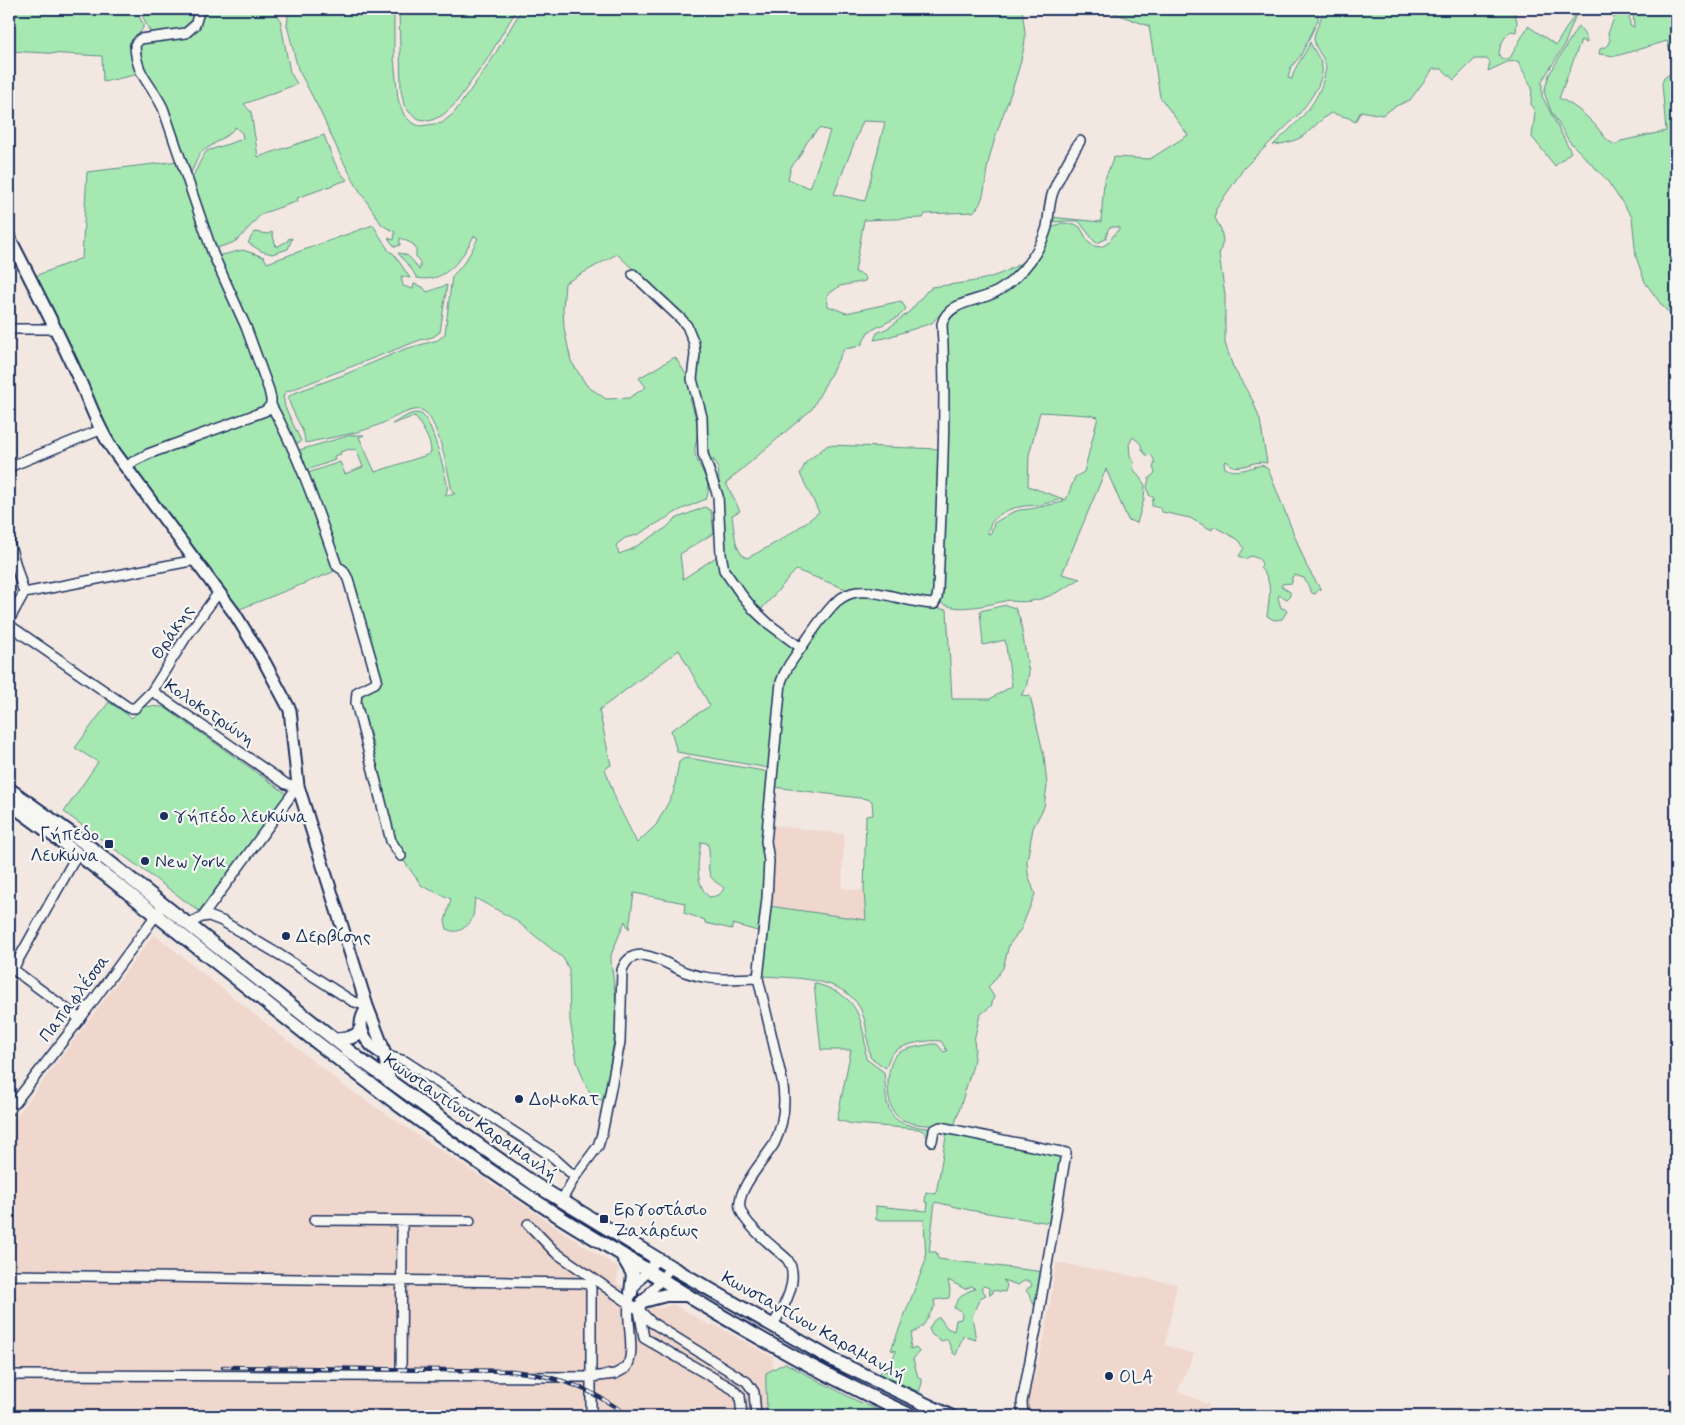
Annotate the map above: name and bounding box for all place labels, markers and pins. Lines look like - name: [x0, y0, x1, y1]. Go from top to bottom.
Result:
- place label: γήπεδο λευκώνα: [174, 805, 307, 829]
- marker: γήπεδο λευκώνα: [158, 810, 170, 822]
- place label: Γήπεδο Λευκώνα: [30, 823, 99, 868]
- marker: Γήπεδο Λευκώνα: [103, 838, 115, 850]
- place label: New York: [155, 850, 226, 874]
- marker: New York: [139, 855, 151, 867]
- place label: Δερβίσης: [296, 925, 371, 949]
- marker: Δερβίσης: [280, 930, 292, 942]
- place label: Δομοκατ: [529, 1088, 599, 1112]
- marker: Δομοκατ: [513, 1093, 525, 1105]
- place label: Εργοστάσιο Ζαχάρεως: [614, 1198, 707, 1243]
- marker: Εργοστάσιο Ζαχάρεως: [598, 1213, 610, 1225]
- place label: OLA: [1119, 1365, 1154, 1389]
- marker: OLA: [1103, 1370, 1115, 1382]

